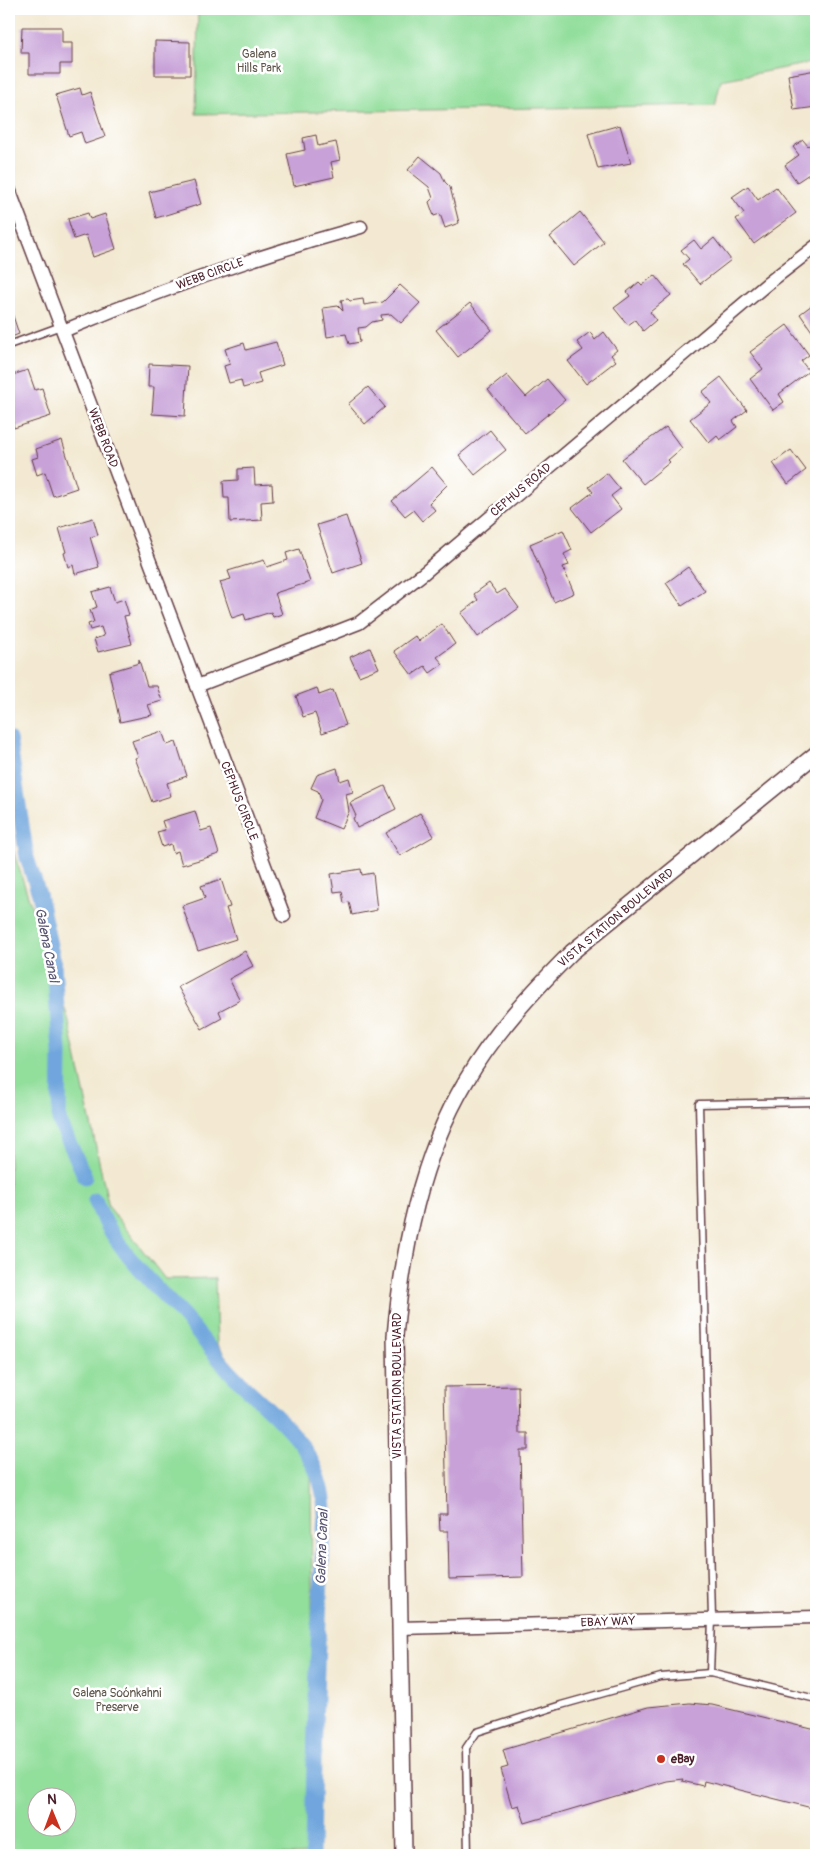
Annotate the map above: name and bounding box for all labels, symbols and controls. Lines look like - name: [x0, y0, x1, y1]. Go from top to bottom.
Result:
- park label: Galena Hills Park: [237, 47, 281, 76]
- street label: WEBB CIRCLE: [174, 255, 246, 293]
- street label: WEBB ROAD: [85, 406, 121, 470]
- street label: CEPHUS ROAD: [487, 460, 555, 520]
- street label: CEPHUS CIRCLE: [217, 759, 261, 843]
- street label: VISTA STATION BOULEVARD: [555, 865, 677, 971]
- water label: Galena Canal: [31, 906, 63, 985]
- street label: VISTA STATION BOULEVARD: [390, 1312, 405, 1459]
- water label: Galena Canal: [312, 1507, 332, 1585]
- street label: EBAY WAY: [580, 1614, 636, 1630]
- park label: Galena Soónkahni Preserve: [73, 1686, 161, 1715]
- place label: eBay: [670, 1752, 695, 1767]
- marker: eBay: [655, 1753, 667, 1765]
- north arrow: [28, 1786, 78, 1836]
- text: N: [47, 1791, 57, 1808]

